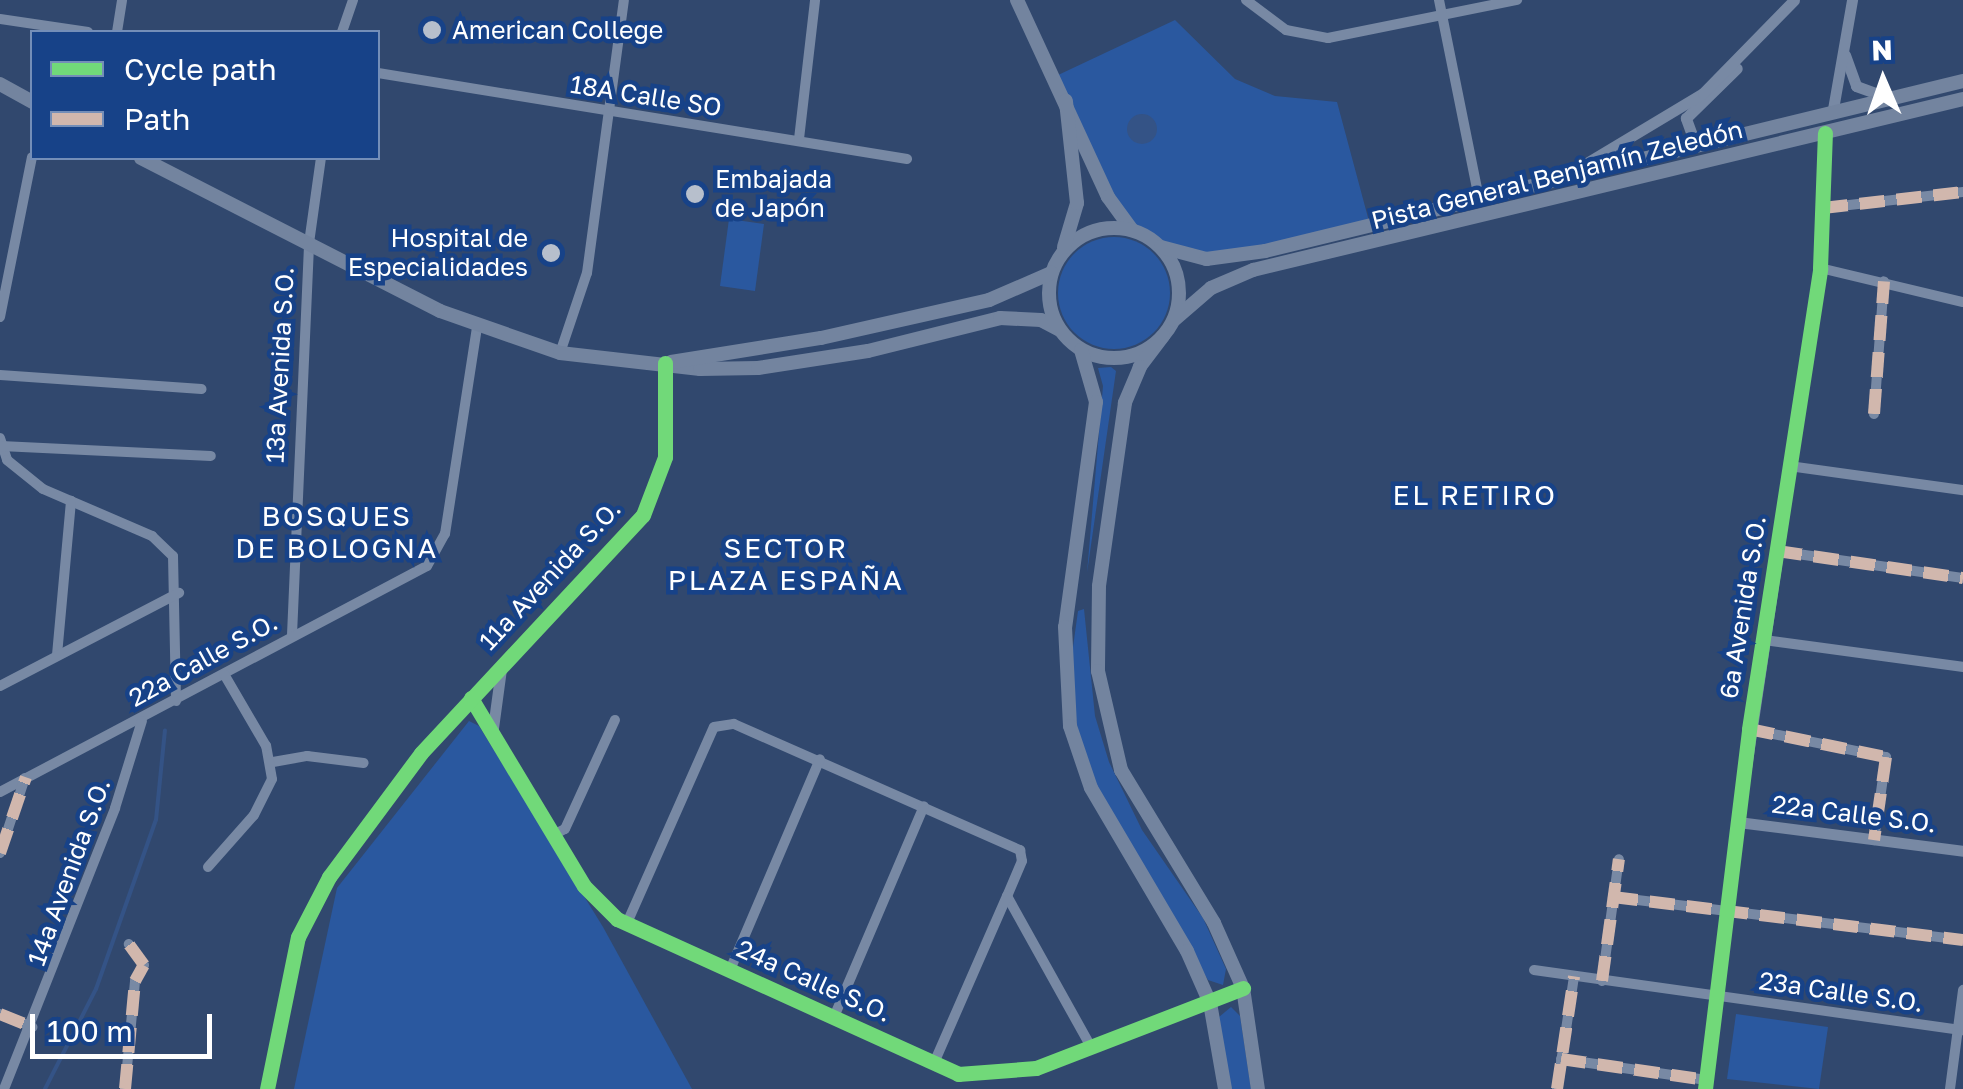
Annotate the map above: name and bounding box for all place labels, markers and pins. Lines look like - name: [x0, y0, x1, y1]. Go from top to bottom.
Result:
- place label: American College: [452, 15, 663, 45]
- marker: American College: [421, 19, 443, 41]
- place label: Embajada de Japón: [715, 165, 832, 224]
- marker: Embajada de Japón: [684, 183, 706, 205]
- place label: Hospital de Especialidades: [348, 224, 528, 283]
- marker: Hospital de Especialidades: [538, 240, 564, 266]

